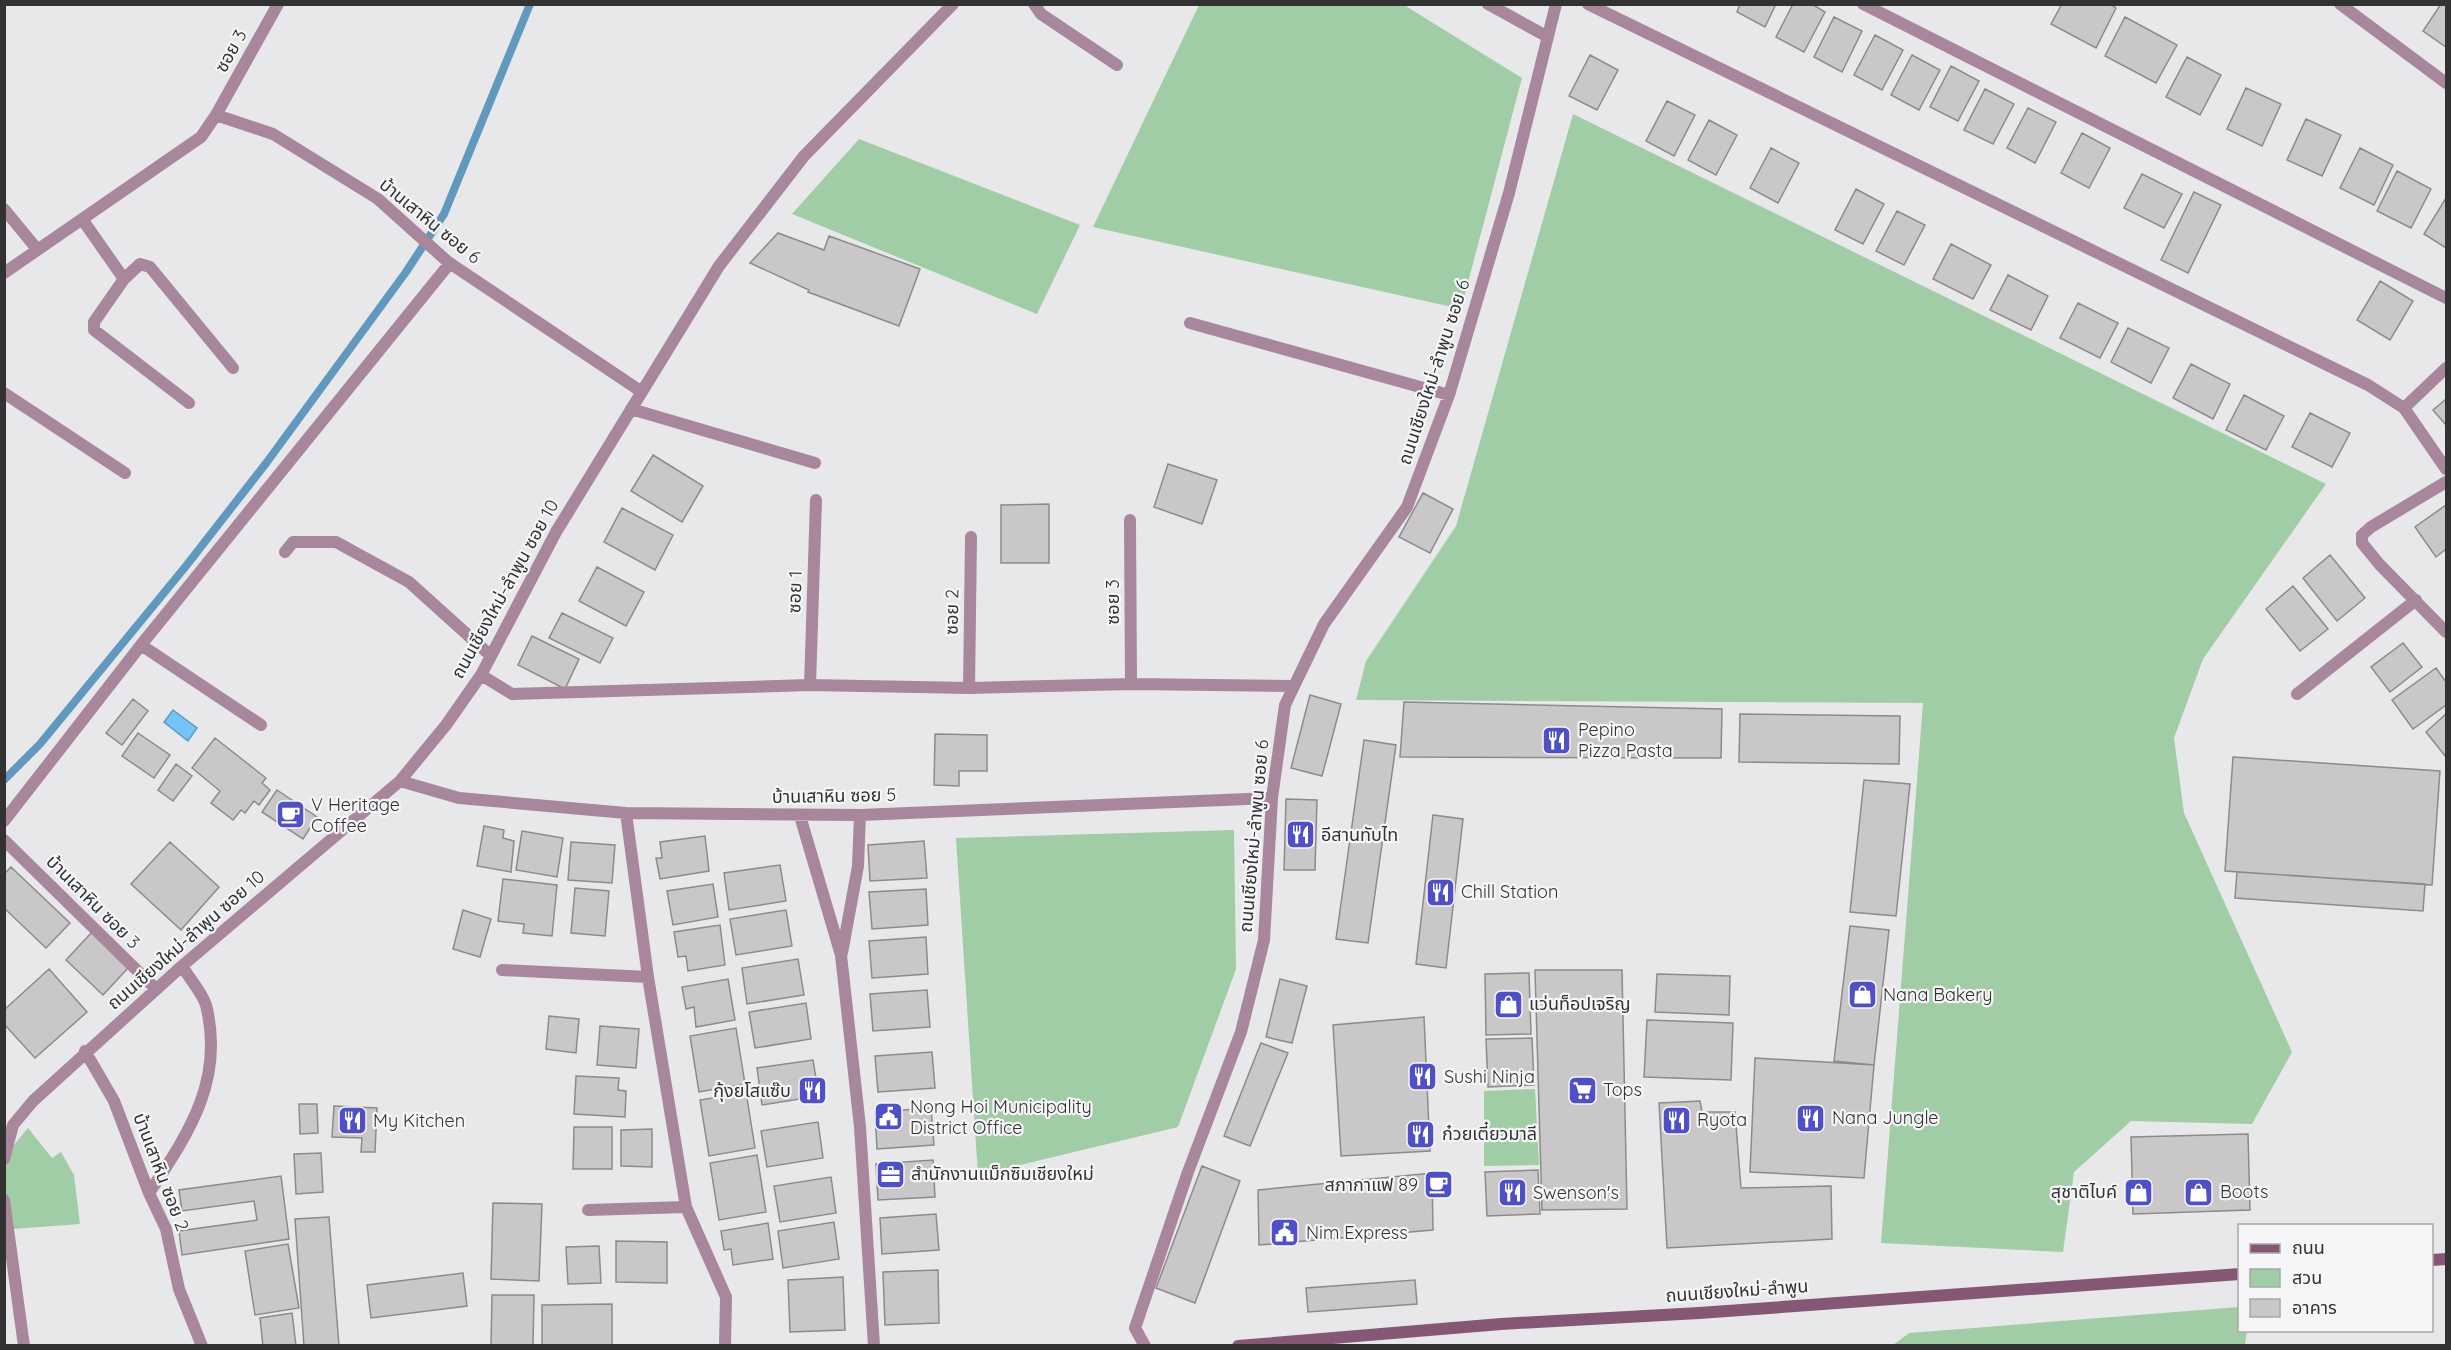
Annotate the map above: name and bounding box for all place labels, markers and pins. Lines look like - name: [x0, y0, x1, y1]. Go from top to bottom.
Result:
- place label: Pepino Pizza Pasta: [1578, 718, 1673, 762]
- restaurant icon: Pepino Pizza Pasta: [1541, 724, 1573, 756]
- place label: V Heritage Coffee: [311, 793, 400, 837]
- cafe icon: V Heritage Coffee: [274, 799, 306, 831]
- restaurant icon: อีสานทับไท: [1284, 819, 1316, 851]
- place label: อีสานทับไท: [1321, 823, 1398, 846]
- restaurant icon: Chill Station: [1424, 876, 1456, 908]
- place label: Chill Station: [1461, 880, 1558, 903]
- shop icon: Nana Bakery: [1846, 979, 1878, 1011]
- place label: Nana Bakery: [1883, 983, 1992, 1006]
- shop icon: แว่นท็อปเจริญ: [1492, 988, 1524, 1020]
- place label: แว่นท็อปเจริญ: [1529, 992, 1631, 1015]
- restaurant icon: Sushi Ninja: [1407, 1061, 1439, 1093]
- place label: Sushi Ninja: [1444, 1065, 1535, 1088]
- supermarket icon: Tops: [1566, 1074, 1598, 1106]
- restaurant icon: กุ้งยโสแซ๊บ: [796, 1075, 828, 1107]
- place label: Tops: [1603, 1078, 1642, 1101]
- place label: กุ้งยโสแซ๊บ: [713, 1079, 791, 1102]
- place label: Nong Hoi Municipality District Office: [910, 1095, 1092, 1139]
- public building icon: Nong Hoi Municipality District Office: [873, 1101, 905, 1133]
- restaurant icon: Nana Jungle: [1795, 1102, 1827, 1134]
- restaurant icon: Ryota: [1660, 1104, 1692, 1136]
- restaurant icon: My Kitchen: [336, 1105, 368, 1137]
- place label: Nana Jungle: [1832, 1106, 1939, 1129]
- place label: Ryota: [1697, 1108, 1747, 1131]
- place label: My Kitchen: [373, 1109, 465, 1132]
- restaurant icon: ก๋วยเตี๋ยวมาลี: [1405, 1118, 1437, 1150]
- place label: ก๋วยเตี๋ยวมาลี: [1442, 1121, 1537, 1145]
- office icon: สำนักงานแม็กซิมเชียงใหม่: [874, 1158, 906, 1190]
- place label: สำนักงานแม็กซิมเชียงใหม่: [911, 1162, 1094, 1185]
- cafe icon: สภากาแฟ 89: [1423, 1169, 1455, 1201]
- place label: สภากาแฟ 89: [1325, 1173, 1418, 1196]
- shop icon: สุชาติไบค์: [2122, 1176, 2154, 1208]
- shop icon: Boots: [2183, 1176, 2215, 1208]
- restaurant icon: Swenson's: [1496, 1177, 1528, 1209]
- place label: สุชาติไบค์: [2051, 1180, 2117, 1203]
- place label: Boots: [2220, 1180, 2268, 1203]
- place label: Swenson's: [1533, 1181, 1619, 1204]
- public building icon: Nim Express: [1269, 1217, 1301, 1249]
- place label: Nim Express: [1306, 1221, 1408, 1244]

